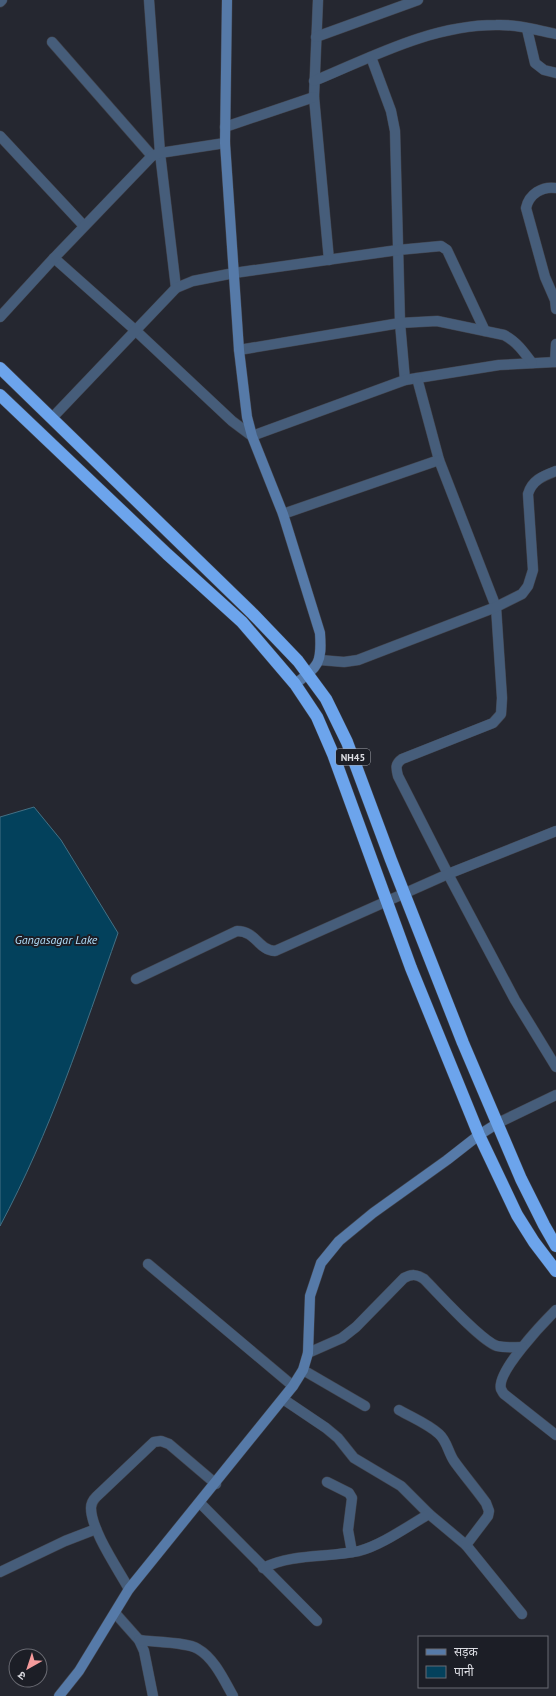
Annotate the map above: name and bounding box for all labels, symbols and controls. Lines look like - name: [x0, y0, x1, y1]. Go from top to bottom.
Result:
- road number: NH45: [336, 749, 370, 765]
- water label: Gangasagar Lake: [15, 932, 98, 947]
- legend: [418, 1636, 548, 1688]
- text: सड़क: [454, 1644, 479, 1659]
- north arrow: [8, 1648, 48, 1688]
- text: पानी: [454, 1664, 475, 1679]
- text: उ: [14, 1668, 29, 1683]

